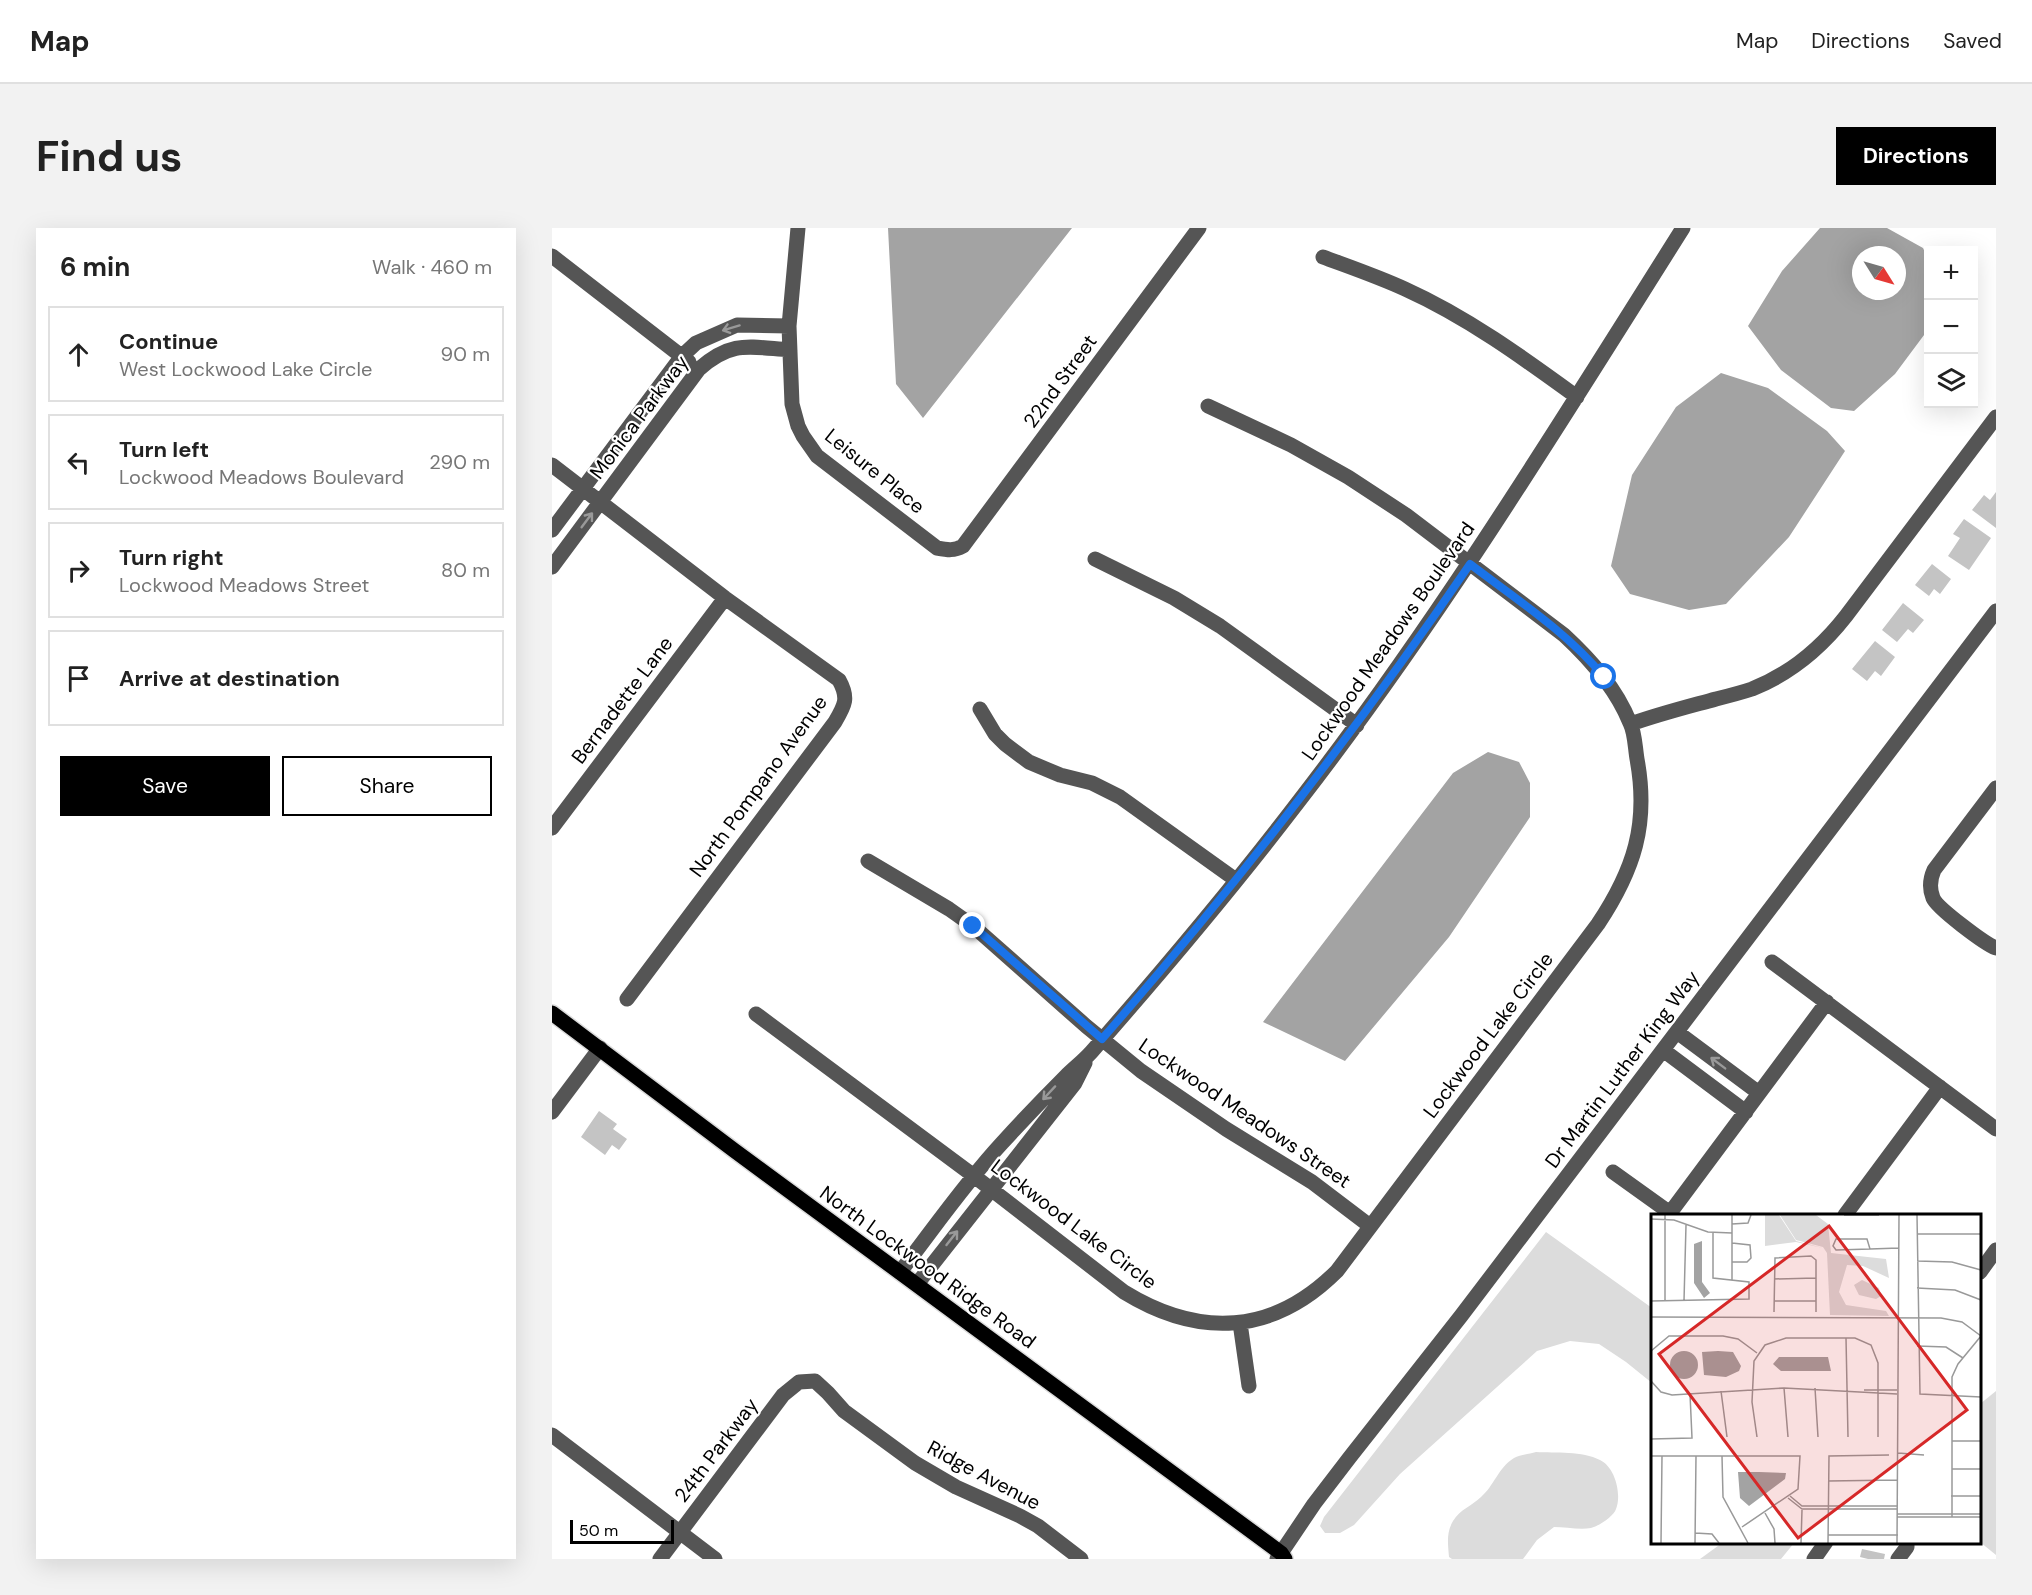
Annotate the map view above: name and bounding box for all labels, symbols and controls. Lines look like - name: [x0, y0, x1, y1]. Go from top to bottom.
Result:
- text: Map: [30, 23, 90, 60]
- text: Map: [1736, 27, 1778, 55]
- text: Directions: [1811, 27, 1910, 55]
- text: Saved: [1943, 27, 2002, 55]
- button: Directions: [1836, 127, 1996, 185]
- text: Find us: [36, 129, 182, 184]
- north arrow: [1852, 246, 1906, 300]
- map controls: [1924, 246, 1978, 408]
- button: +: [1924, 246, 1978, 300]
- text: 6 min: [60, 250, 130, 284]
- text: Walk · 460 m: [372, 254, 492, 280]
- button: −: [1924, 300, 1978, 354]
- one-way arrow: [722, 323, 741, 334]
- text: Continue: [119, 327, 218, 356]
- street label: 22nd Street: [1017, 329, 1103, 433]
- icon: ahead: [62, 338, 95, 371]
- text: 90 m: [441, 341, 490, 367]
- street label: Monica Parkway: [584, 350, 694, 484]
- button: layers: [1924, 354, 1978, 408]
- text: West Lockwood Lake Circle: [119, 356, 372, 382]
- street label: Leisure Place: [820, 423, 930, 519]
- text: Turn left: [119, 435, 209, 464]
- icon: left: [62, 446, 95, 479]
- text: 290 m: [429, 449, 490, 475]
- text: Lockwood Meadows Boulevard: [119, 464, 404, 490]
- one-way arrow: [580, 512, 593, 528]
- street label: Lockwood Meadows Boulevard: [1296, 517, 1480, 765]
- text: Turn right: [119, 543, 224, 572]
- icon: right: [62, 554, 95, 587]
- text: 80 m: [441, 557, 490, 583]
- text: Lockwood Meadows Street: [119, 572, 369, 598]
- street label: Bernadette Lane: [566, 631, 678, 769]
- icon: arrive: [62, 662, 95, 695]
- route start: [1590, 663, 1616, 689]
- text: Arrive at destination: [119, 664, 340, 693]
- street label: North Pompano Avenue: [683, 690, 833, 882]
- button: Save: [60, 756, 270, 816]
- button: Share: [282, 756, 492, 816]
- route end: [959, 912, 985, 938]
- street label: Lockwood Lake Circle: [1417, 947, 1559, 1123]
- street label: Dr Martin Luther King Way: [1539, 965, 1705, 1173]
- street label: Lockwood Meadows Street: [1134, 1032, 1356, 1194]
- one-way arrow: [1710, 1056, 1726, 1069]
- one-way arrow: [1042, 1086, 1056, 1101]
- street label: Lockwood Lake Circle: [986, 1153, 1162, 1295]
- street label: North Lockwood Ridge Road: [815, 1180, 1041, 1354]
- inset map: [1651, 1214, 1981, 1544]
- one-way arrow: [946, 1230, 959, 1246]
- street label: 24th Parkway: [668, 1393, 764, 1507]
- street label: Ridge Avenue: [923, 1434, 1045, 1516]
- scale bar: [570, 1517, 674, 1544]
- text: 50 m: [579, 1520, 618, 1541]

